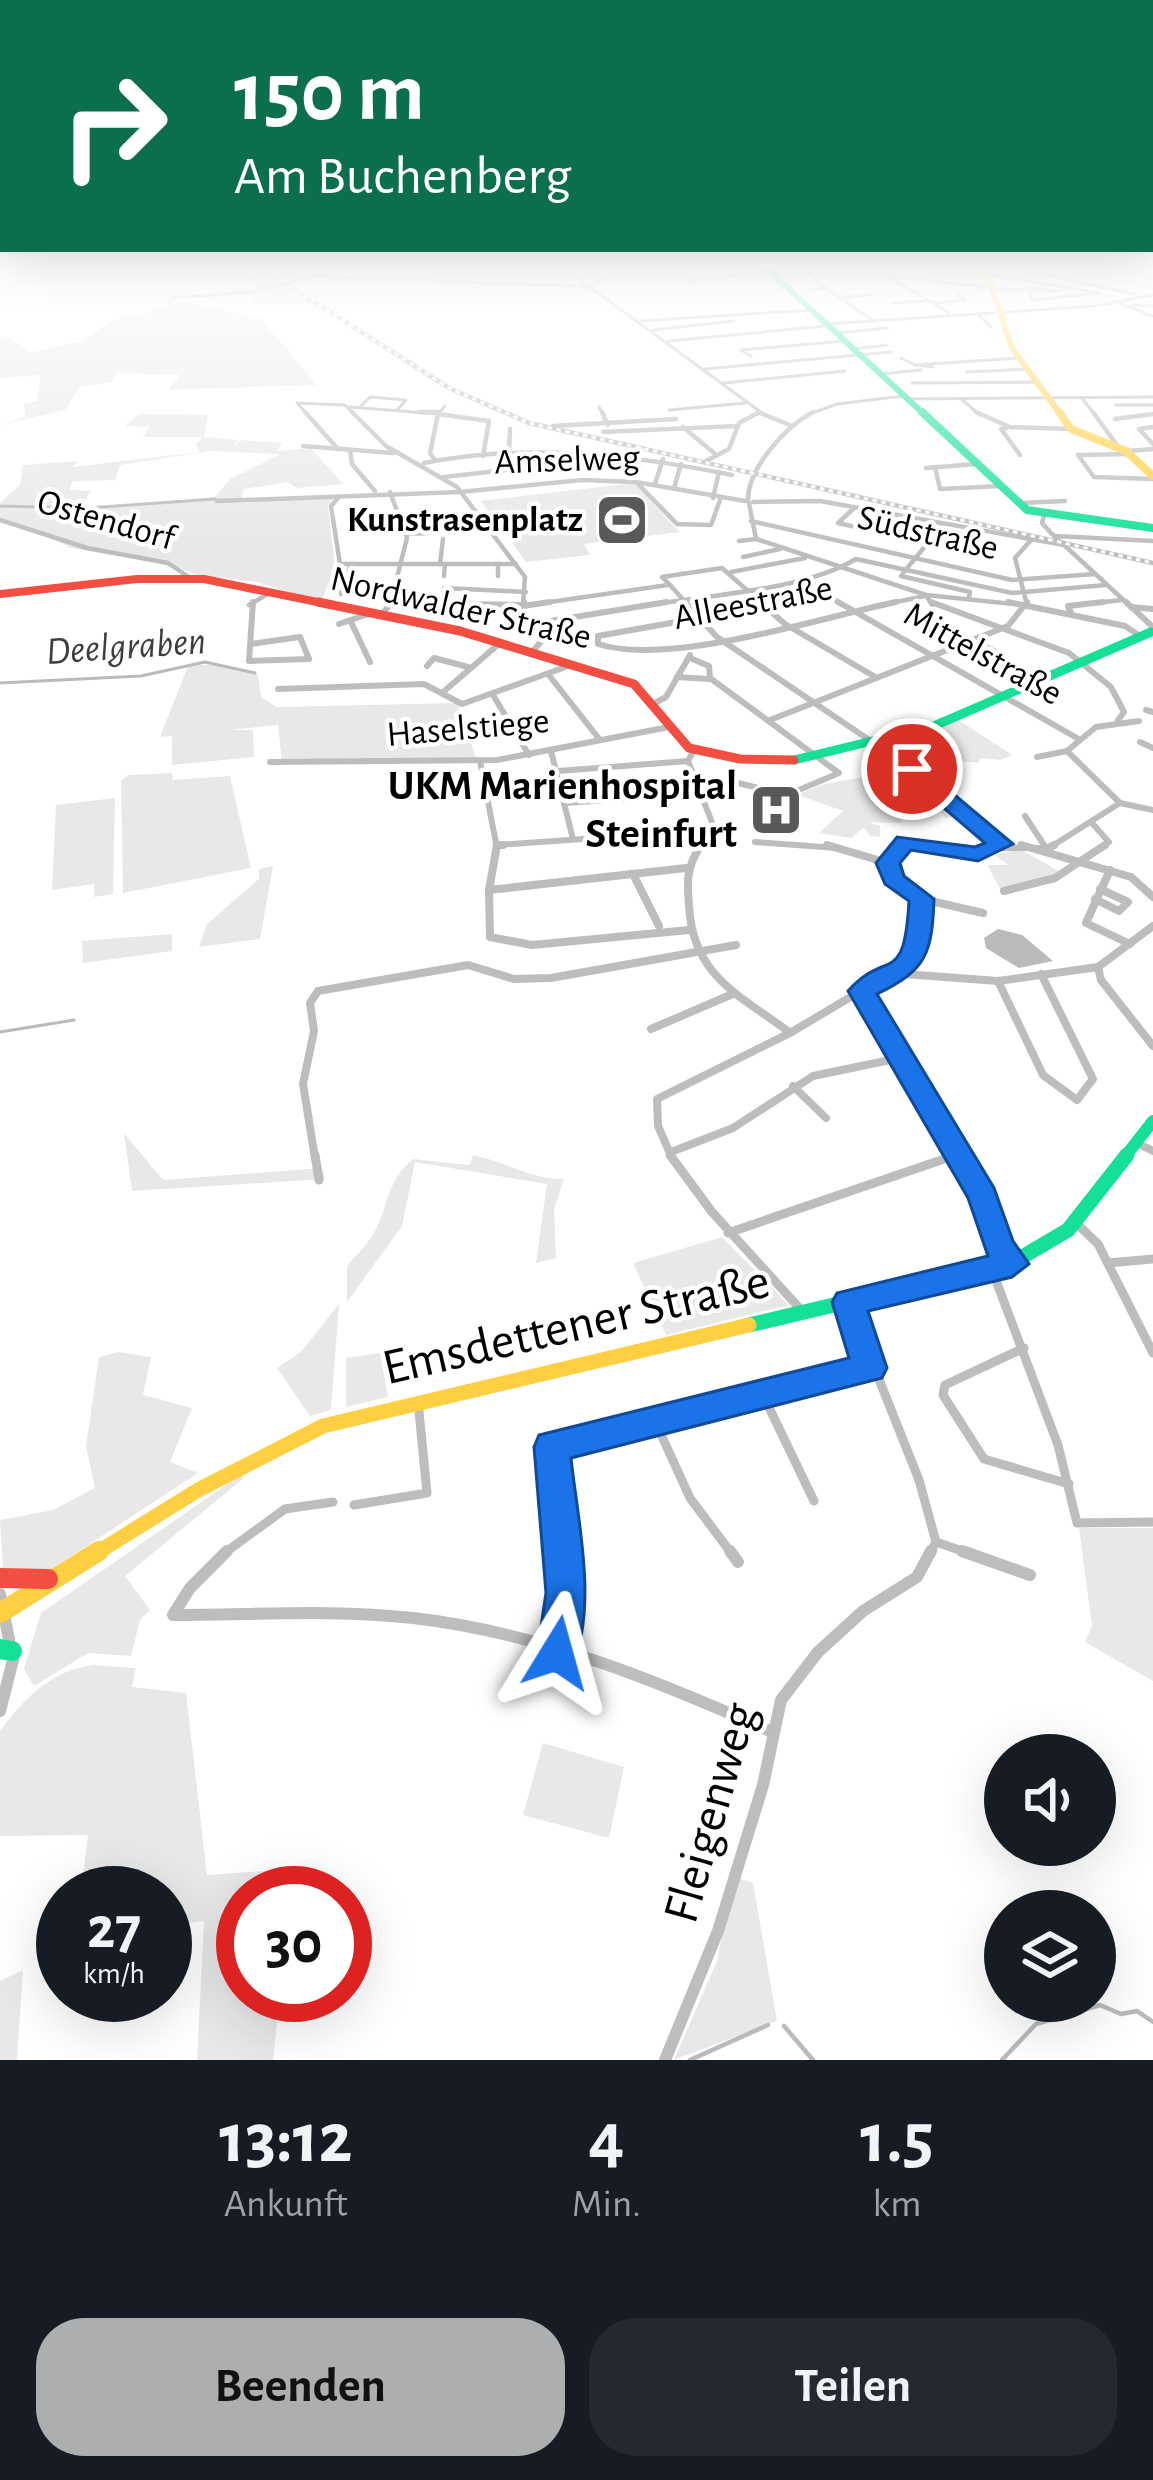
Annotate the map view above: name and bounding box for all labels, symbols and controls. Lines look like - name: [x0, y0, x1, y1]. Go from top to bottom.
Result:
- icon: right: [36, 48, 192, 204]
- text: 150 m: [234, 52, 425, 136]
- text: Am Buchenberg: [234, 150, 571, 204]
- street label: Amselweg: [494, 439, 641, 481]
- street label: Ostendorf: [33, 483, 181, 557]
- sports icon: Kunstrasenplatz: [594, 492, 650, 548]
- street label: Südstraße: [854, 499, 1002, 567]
- place label: Kunstrasenplatz: [347, 502, 583, 538]
- street label: Nordwalder Straße: [327, 561, 595, 655]
- street label: Alleestraße: [671, 570, 835, 636]
- street label: Mittelstraße: [898, 596, 1068, 712]
- water label: Deelgraben: [45, 622, 207, 672]
- street label: Haselstiege: [385, 703, 551, 753]
- pin: [861, 718, 963, 820]
- icon: arrive: [879, 736, 945, 802]
- place label: UKM Marienhospital Steinfurt: [388, 765, 737, 855]
- hospital icon: UKM Marienhospital Steinfurt: [748, 782, 804, 838]
- street label: Emsdettener Straße: [378, 1256, 774, 1394]
- position arrow: [494, 1590, 620, 1716]
- street label: Fleigenweg: [655, 1697, 767, 1929]
- map controls: [984, 1734, 1116, 2022]
- button: sound: [984, 1734, 1116, 1866]
- speed limit sign: 30: [216, 1866, 372, 2022]
- button: layers: [984, 1890, 1116, 2022]
- text: 27: [87, 1899, 141, 1959]
- text: km/h: [83, 1959, 145, 1989]
- text: 13:12: [219, 2103, 353, 2175]
- text: 4: [588, 2103, 624, 2175]
- text: 1.5: [860, 2103, 934, 2175]
- text: Ankunft: [224, 2185, 348, 2224]
- text: Min.: [572, 2185, 641, 2224]
- text: km: [873, 2185, 922, 2224]
- button: Beenden: [36, 2318, 565, 2456]
- button: Teilen: [589, 2318, 1117, 2456]

